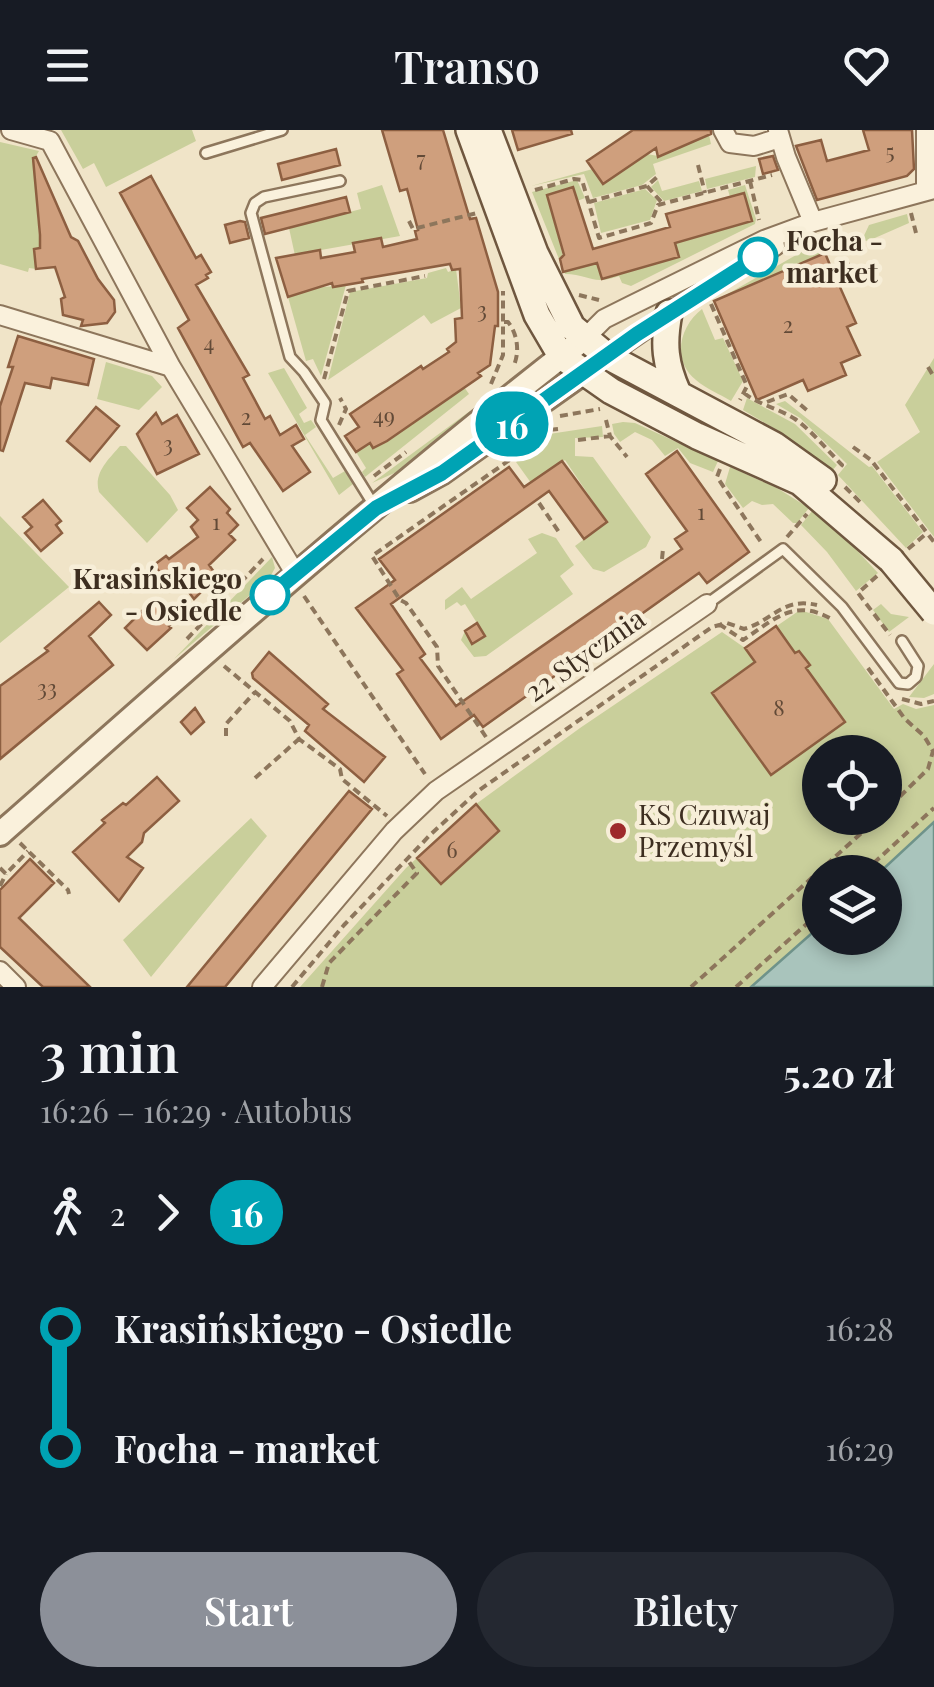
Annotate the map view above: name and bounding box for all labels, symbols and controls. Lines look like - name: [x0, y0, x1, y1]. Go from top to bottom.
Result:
- text: Transo: [394, 35, 540, 95]
- icon: menu: [40, 38, 95, 93]
- icon: heart: [839, 38, 894, 93]
- house number: 5: [885, 136, 895, 166]
- house number: 7: [417, 143, 426, 173]
- place label: Focha - market: [786, 221, 883, 290]
- marker: Focha - market: [739, 238, 777, 276]
- house number: 3: [477, 294, 487, 324]
- house number: 2: [783, 309, 793, 339]
- house number: 4: [204, 327, 215, 357]
- line badge: 16: [467, 392, 557, 456]
- house number: 49: [373, 400, 395, 430]
- house number: 2: [241, 401, 251, 431]
- text: 16: [495, 401, 529, 448]
- house number: 3: [163, 428, 173, 458]
- house number: 1: [697, 496, 705, 526]
- house number: 1: [212, 506, 220, 536]
- place label: Krasińskiego - Osiedle: [72, 559, 242, 628]
- marker: Krasińskiego - Osiedle: [251, 576, 289, 614]
- street label: 22 Stycznia: [517, 599, 652, 709]
- house number: 33: [37, 672, 57, 702]
- house number: 8: [773, 692, 785, 722]
- map controls: [802, 735, 902, 955]
- button: locate: [802, 735, 902, 835]
- place label: KS Czuwaj Przemyśl: [638, 795, 770, 864]
- marker: KS Czuwaj Przemyśl: [607, 820, 629, 842]
- house number: 6: [446, 834, 458, 864]
- button: layers: [802, 855, 902, 955]
- text: 3 min: [40, 1013, 179, 1087]
- text: 5.20 zł: [783, 1047, 894, 1098]
- text: 16:26 – 16:29 · Autobus: [40, 1088, 352, 1131]
- icon: walk: [40, 1185, 95, 1240]
- icon: forward: [140, 1185, 195, 1240]
- text: 16: [230, 1189, 263, 1236]
- text: 2: [110, 1191, 125, 1234]
- text: Krasińskiego - Osiedle: [114, 1302, 512, 1353]
- text: 16:28: [825, 1306, 894, 1349]
- text: Focha - market: [114, 1422, 379, 1473]
- text: 16:29: [825, 1426, 894, 1469]
- button: Start: [40, 1552, 457, 1667]
- button: Bilety: [477, 1552, 894, 1667]

